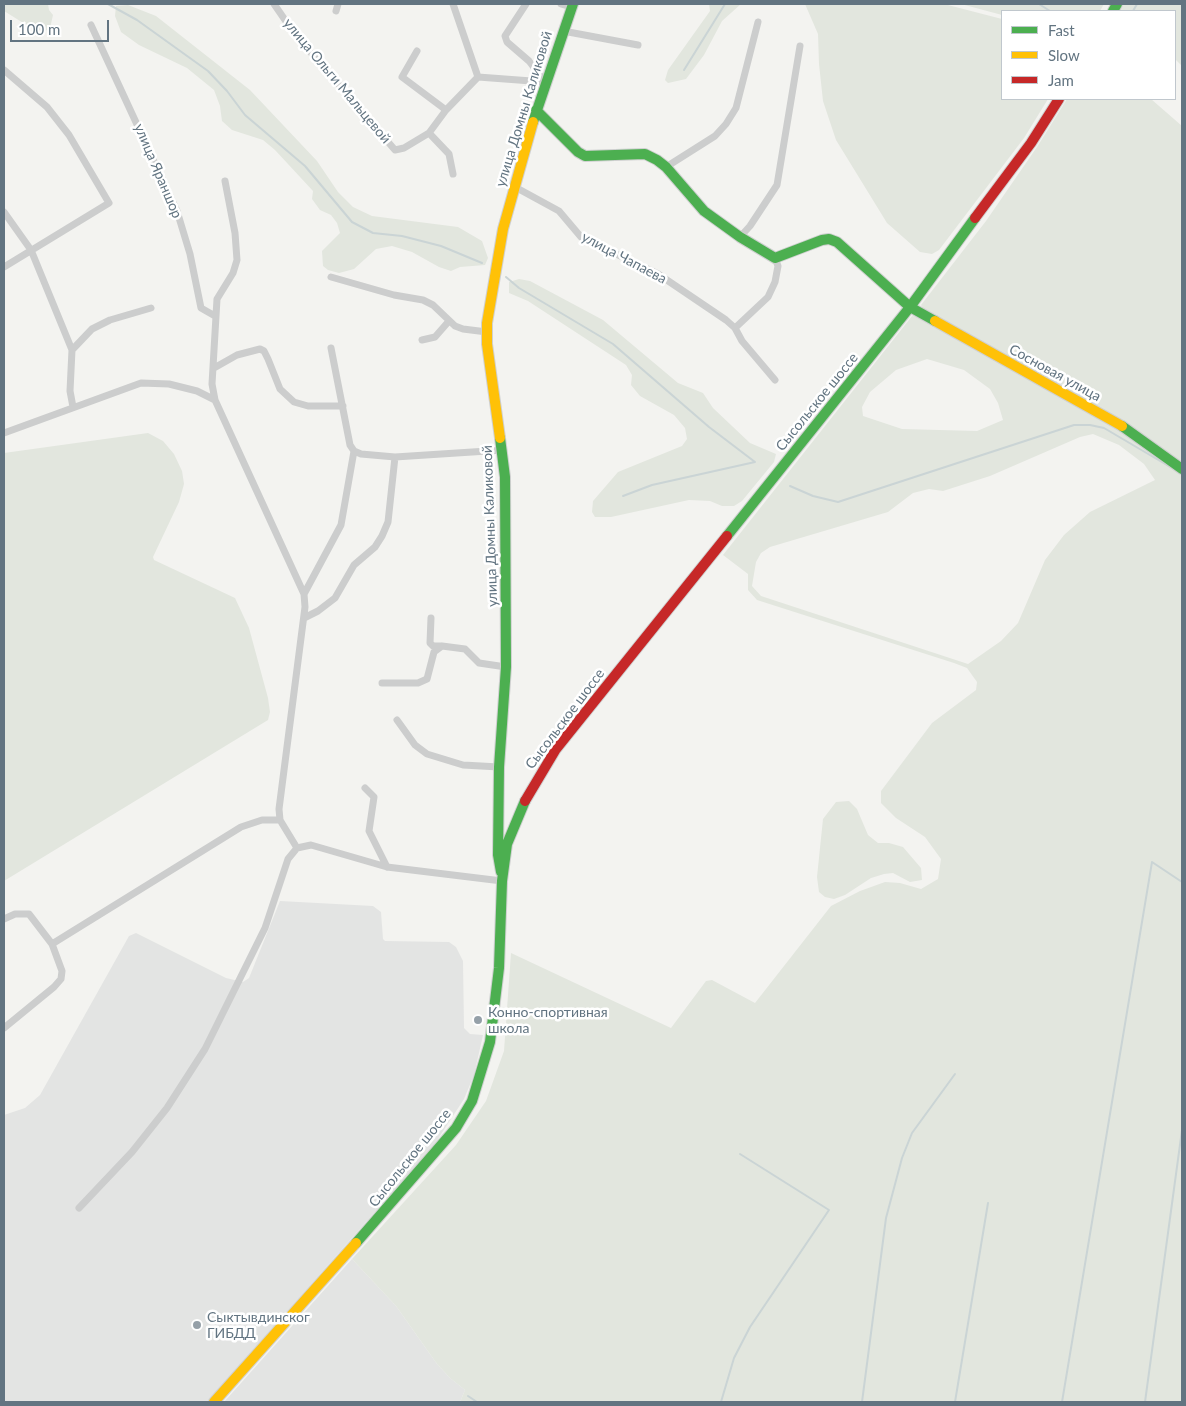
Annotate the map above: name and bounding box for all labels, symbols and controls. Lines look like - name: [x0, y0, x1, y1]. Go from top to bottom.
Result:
- scale bar: [12, 10, 111, 42]
- legend: [1001, 10, 1176, 100]
- street label: улица Ольги Мальцевой: [280, 15, 394, 147]
- text: 100 m: [18, 20, 60, 38]
- text: Fast: [1048, 21, 1075, 39]
- street label: улица Домны Каликовой: [492, 29, 556, 189]
- text: Slow: [1048, 46, 1080, 64]
- text: Jam: [1048, 71, 1074, 89]
- street label: улица Яраншор: [131, 121, 185, 221]
- street label: улица Чапаева: [579, 229, 669, 287]
- street label: Сосновая улица: [1006, 341, 1104, 405]
- street label: Сысольское шоссе: [772, 350, 862, 454]
- street label: улица Домны Каликовой: [479, 445, 501, 607]
- street label: Сысольское шоссе: [522, 666, 608, 772]
- place label: Конно-спортивная школа: [488, 1004, 608, 1036]
- marker: Конно-спортивная школа: [472, 1014, 484, 1026]
- street label: Сысольское шоссе: [365, 1106, 455, 1210]
- place label: Сыктывдинског ГИБДД: [207, 1309, 310, 1341]
- marker: Сыктывдинског ГИБДД: [191, 1319, 203, 1331]

